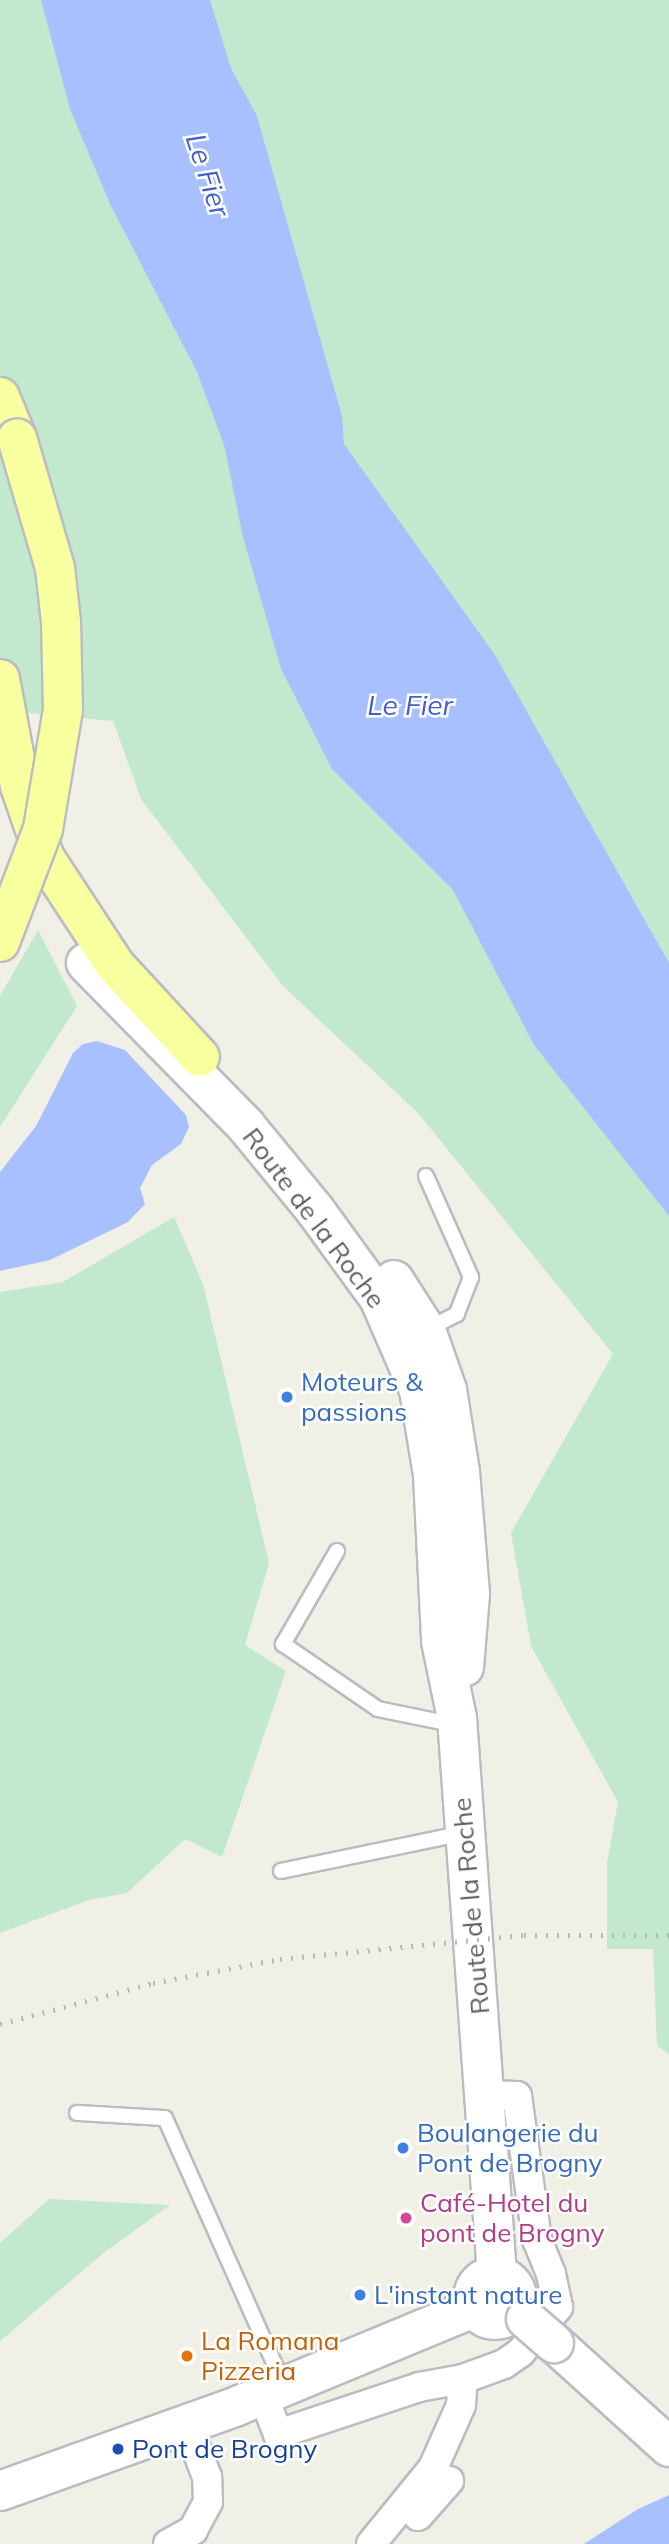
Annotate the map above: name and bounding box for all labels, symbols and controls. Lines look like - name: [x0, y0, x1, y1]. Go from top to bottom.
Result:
- water label: Le Fier: [179, 129, 237, 221]
- water label: Le Fier: [367, 688, 453, 722]
- street label: Route de la Roche: [236, 1122, 392, 1314]
- place label: Moteurs & passions: [301, 1366, 423, 1428]
- marker: Moteurs & passions: [279, 1389, 295, 1405]
- street label: Route de la Roche: [446, 1796, 496, 2016]
- place label: Boulangerie du Pont de Brogny: [417, 2117, 602, 2178]
- marker: Boulangerie du Pont de Brogny: [395, 2140, 411, 2156]
- place label: Café-Hotel du pont de Brogny: [420, 2187, 604, 2248]
- marker: Café-Hotel du pont de Brogny: [398, 2210, 414, 2226]
- place label: L'instant nature: [374, 2279, 562, 2311]
- marker: L'instant nature: [352, 2287, 368, 2303]
- place label: La Romana Pizzeria: [201, 2325, 339, 2386]
- marker: La Romana Pizzeria: [179, 2348, 195, 2364]
- place label: Pont de Brogny: [132, 2433, 317, 2465]
- marker: Pont de Brogny: [110, 2441, 126, 2457]

